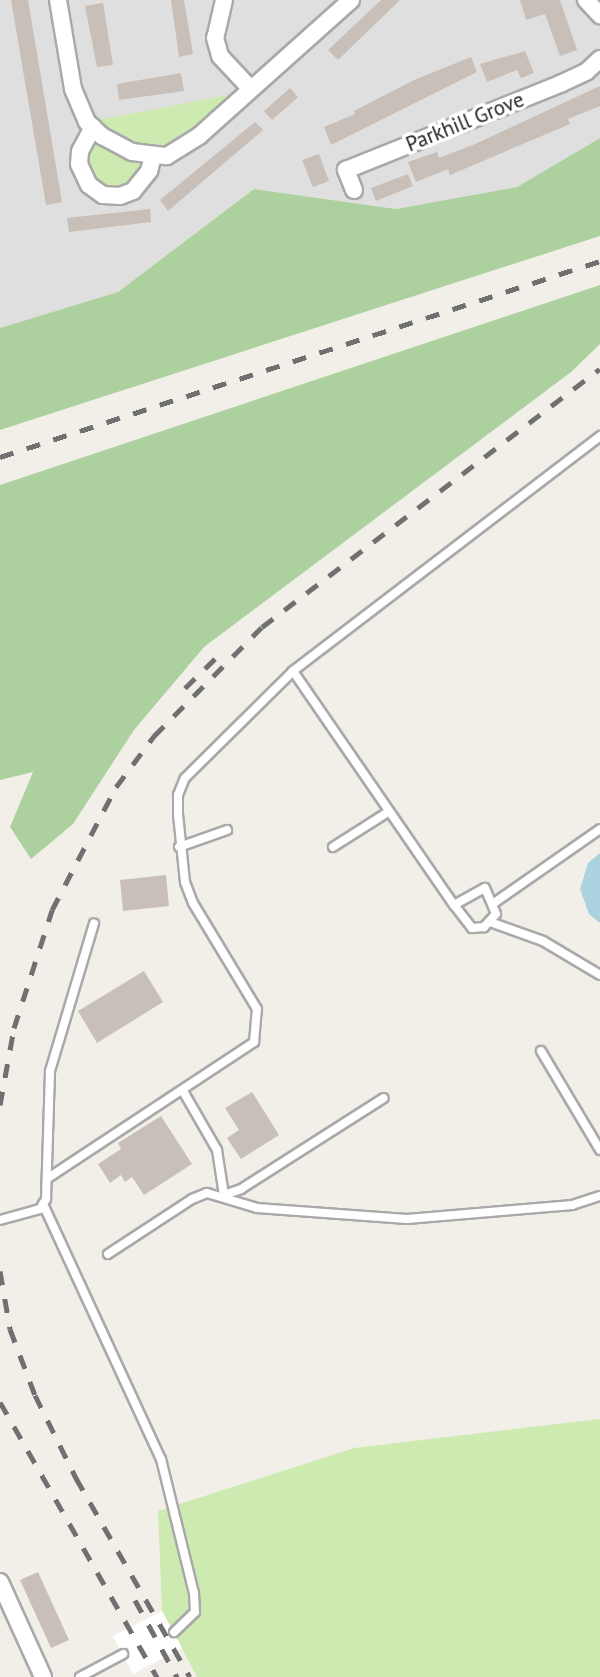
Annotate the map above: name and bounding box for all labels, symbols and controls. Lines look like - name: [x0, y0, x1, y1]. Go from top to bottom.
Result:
- street label: Parkhill Grove: [402, 87, 528, 157]

